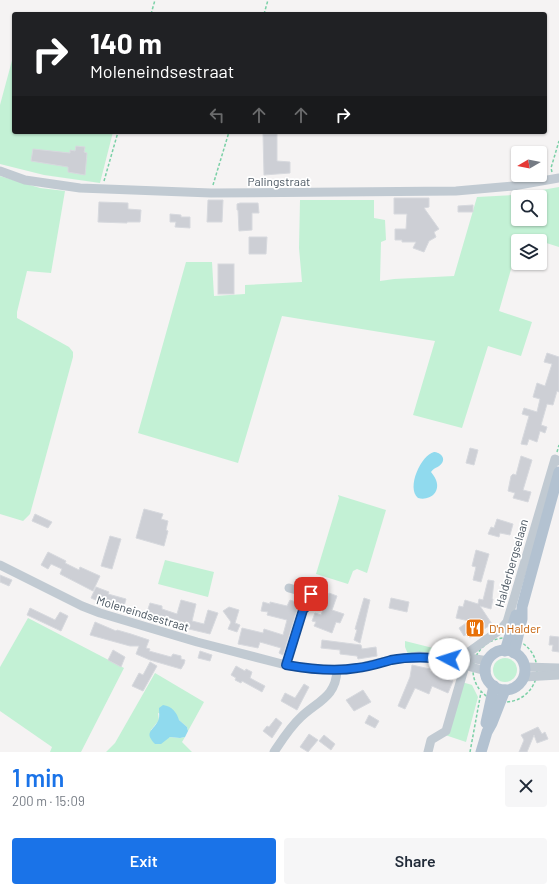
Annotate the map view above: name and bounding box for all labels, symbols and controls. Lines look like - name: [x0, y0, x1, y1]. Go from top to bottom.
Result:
- text: 140 m: [90, 26, 162, 60]
- icon: right: [24, 28, 76, 80]
- text: Moleneindsestraat: [90, 60, 234, 82]
- icon: left: [206, 104, 228, 126]
- icon: ahead: [248, 104, 270, 126]
- icon: ahead: [290, 104, 312, 126]
- icon: right: [332, 104, 354, 126]
- north arrow: [511, 146, 547, 182]
- map controls: [511, 146, 547, 270]
- street label: Palingstraat: [248, 174, 310, 188]
- button: search: [511, 190, 547, 226]
- button: layers: [511, 234, 547, 270]
- street label: Halderbergselaan: [492, 517, 530, 609]
- pin: [294, 577, 328, 611]
- icon: arrive: [300, 583, 322, 605]
- street label: Moleneindsestraat: [95, 592, 191, 634]
- restaurant icon: D'n Halder: [464, 617, 486, 639]
- place label: D'n Halder: [489, 621, 541, 635]
- position arrow: [428, 638, 470, 680]
- text: 1 min: [12, 763, 64, 792]
- button: close: [505, 765, 547, 807]
- text: 200 m · 15:09: [12, 793, 85, 809]
- button: Exit: [12, 838, 276, 884]
- button: Share: [284, 838, 547, 884]

